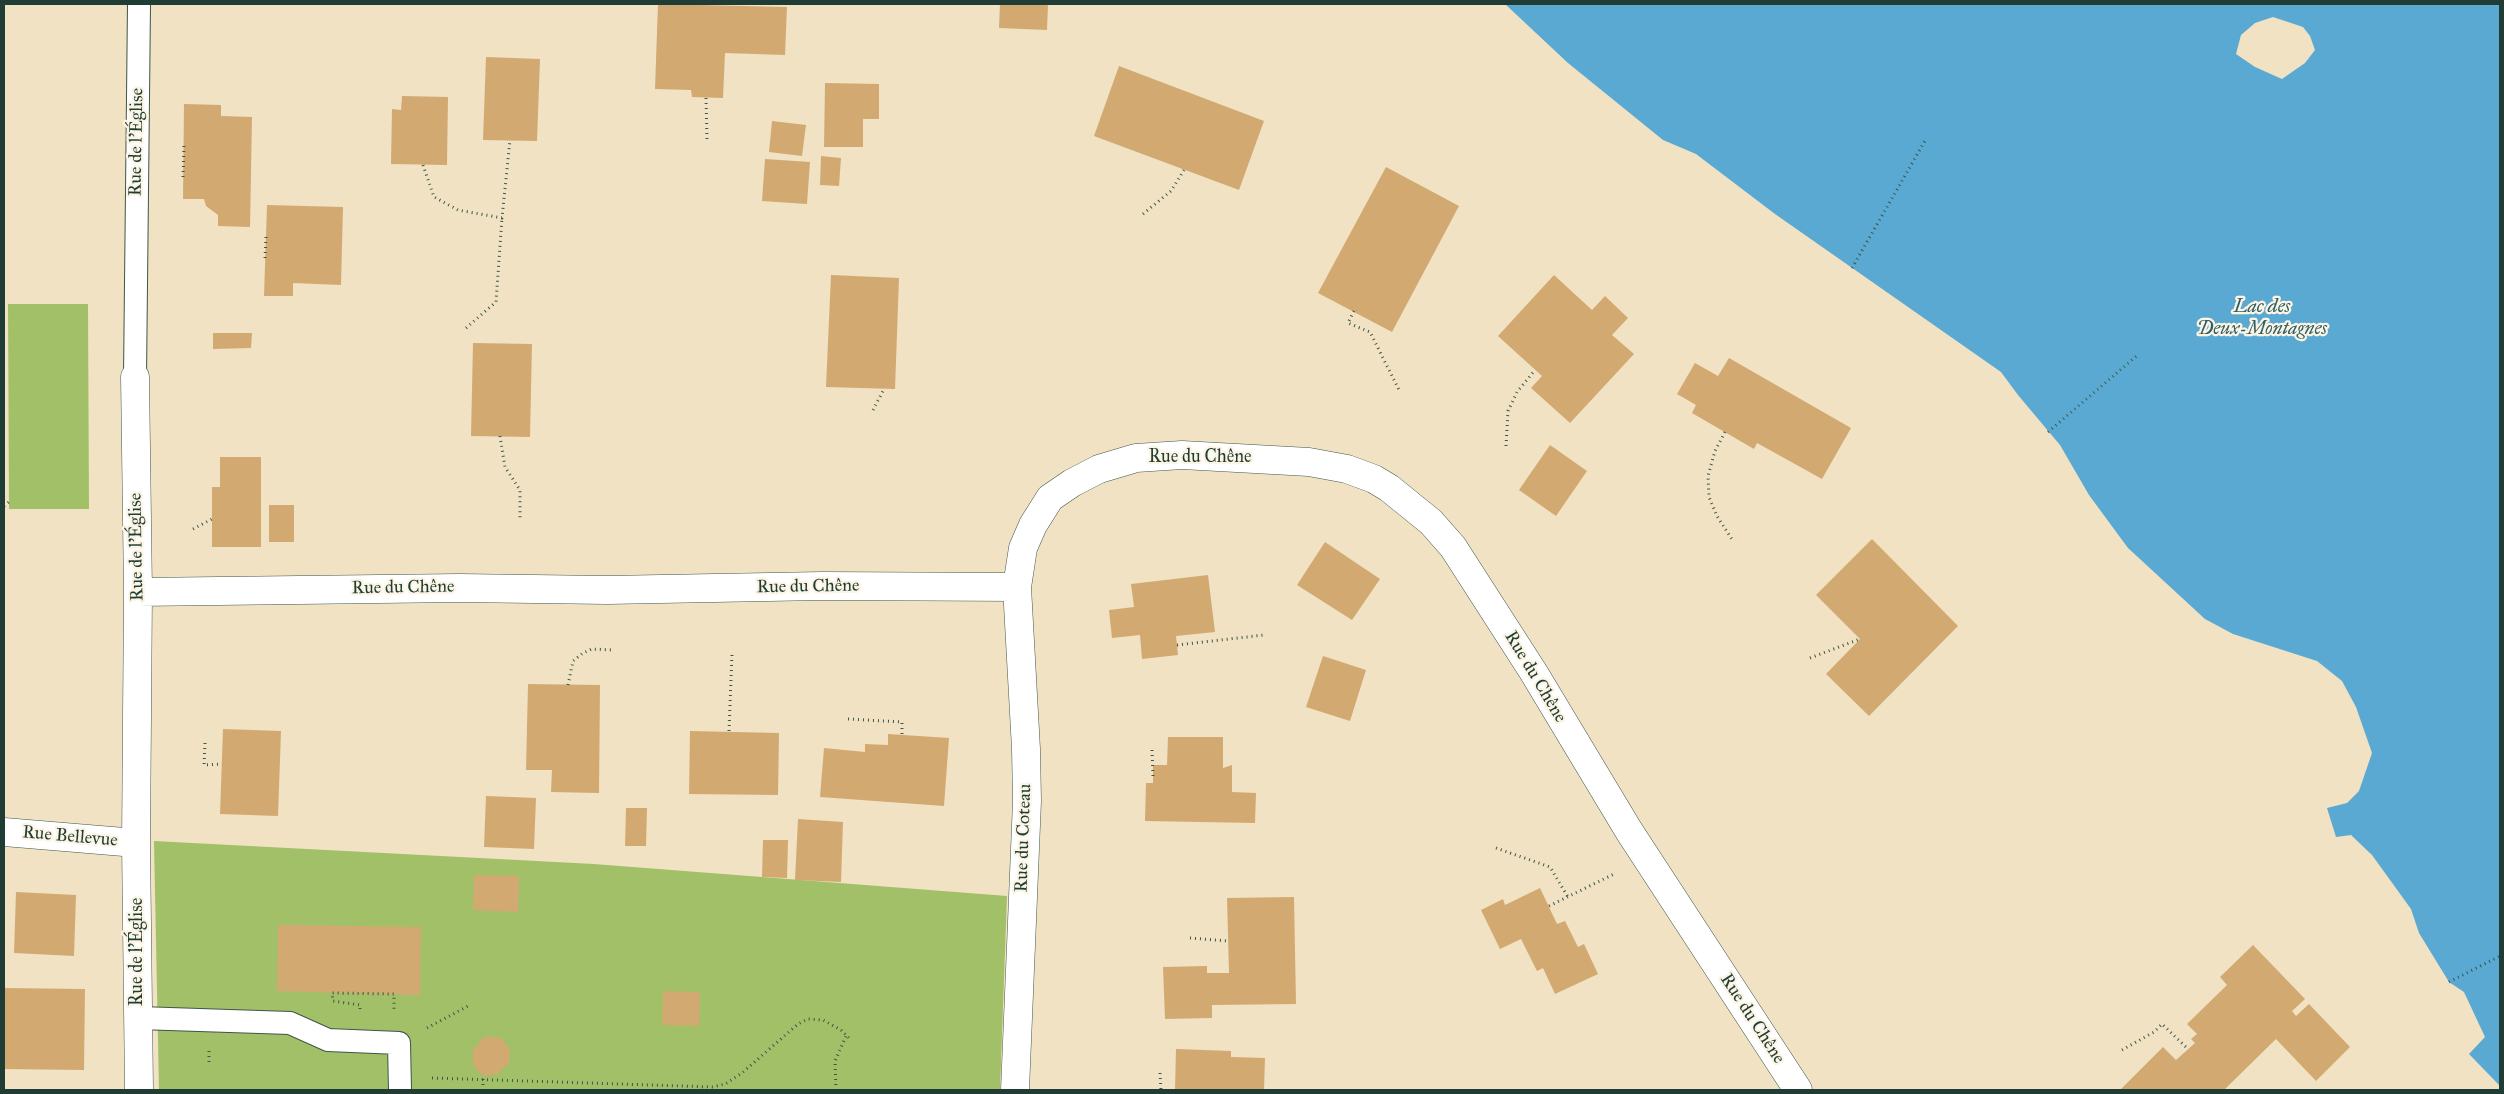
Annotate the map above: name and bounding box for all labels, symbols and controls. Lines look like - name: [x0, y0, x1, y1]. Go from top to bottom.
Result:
- street label: Rue de l'Église: [125, 88, 149, 196]
- water label: Lac des Deux-Montagnes: [2197, 296, 2327, 340]
- street label: Rue du Chêne: [1149, 447, 1251, 469]
- street label: Rue de l'Église: [125, 493, 149, 601]
- street label: Rue du Chêne: [756, 575, 860, 599]
- street label: Rue du Chêne: [351, 576, 455, 600]
- street label: Rue du Chêne: [1499, 627, 1571, 727]
- street label: Rue du Coteau: [1011, 783, 1037, 893]
- street label: Rue Bellevue: [21, 822, 119, 852]
- street label: Rue de l'Église: [127, 898, 149, 1006]
- street label: Rue du Chêne: [1715, 970, 1789, 1068]

